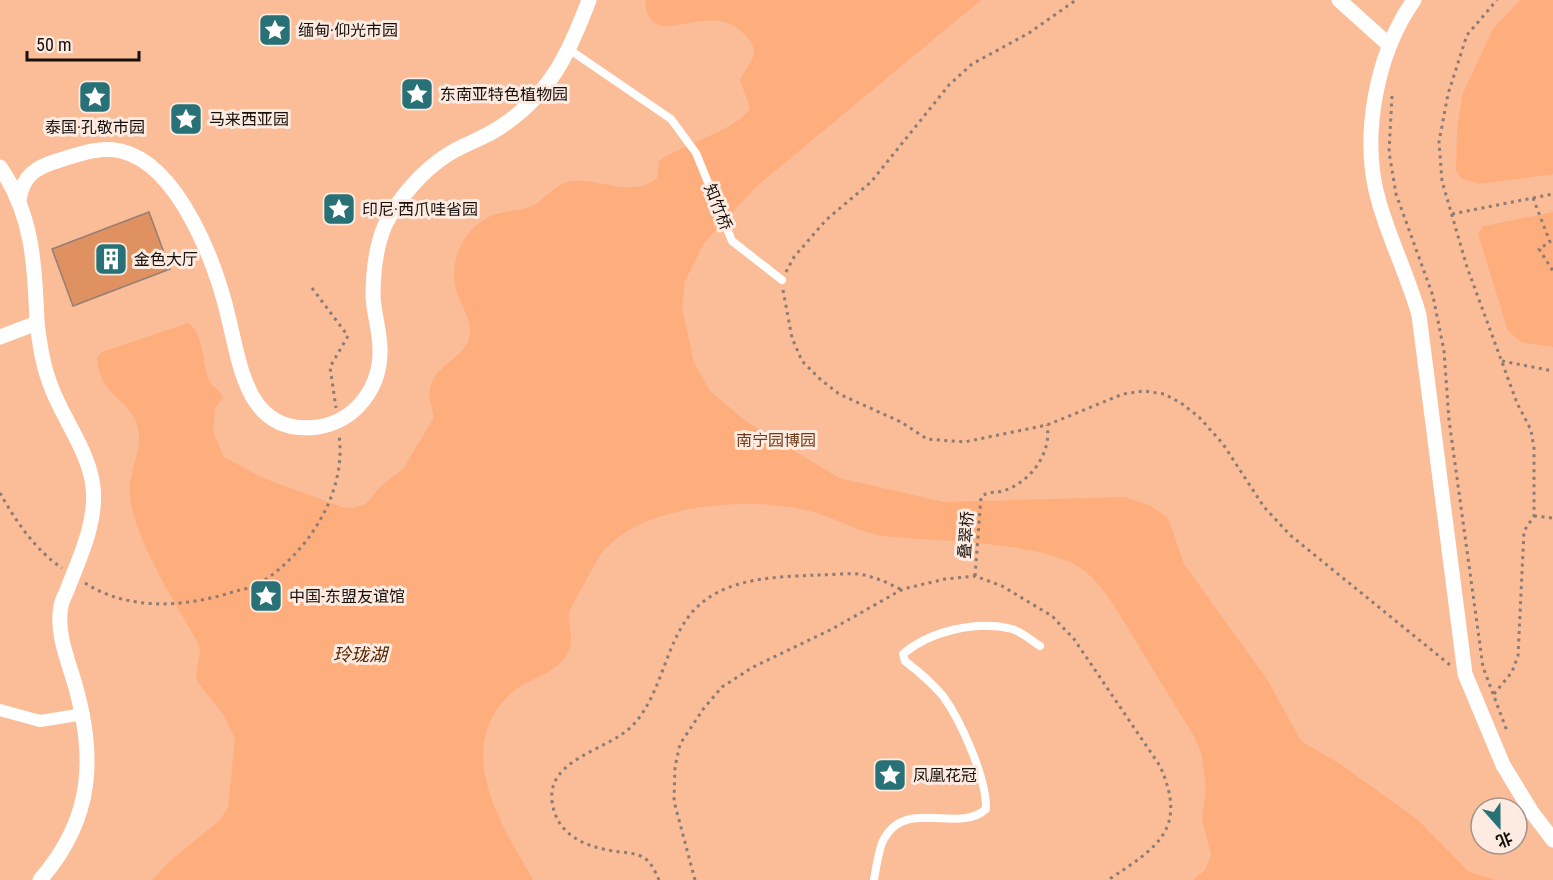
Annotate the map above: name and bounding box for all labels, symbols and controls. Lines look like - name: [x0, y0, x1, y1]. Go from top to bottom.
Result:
- place icon: 缅甸·仰光市园: [257, 12, 293, 48]
- place label: 缅甸·仰光市园: [298, 21, 398, 40]
- scale bar: [27, 24, 140, 62]
- text: 50 m: [36, 34, 71, 55]
- place icon: 东南亚特色植物园: [399, 76, 435, 112]
- place icon: 泰国·孔敬市园: [77, 79, 113, 115]
- place label: 东南亚特色植物园: [440, 85, 568, 104]
- place icon: 马来西亚园: [168, 101, 204, 137]
- place label: 马来西亚园: [209, 110, 289, 129]
- place label: 泰国·孔敬市园: [45, 118, 145, 137]
- street label: 知竹桥: [700, 181, 736, 233]
- place icon: 印尼·西爪哇省园: [321, 191, 357, 227]
- place label: 印尼·西爪哇省园: [362, 200, 478, 219]
- building icon: 金色大厅: [93, 241, 129, 277]
- place label: 金色大厅: [134, 250, 198, 269]
- park label: 南宁园博园: [736, 431, 816, 450]
- street label: 叠翠桥: [955, 510, 977, 560]
- place icon: 中国-东盟友谊馆: [248, 578, 284, 614]
- place label: 中国-东盟友谊馆: [289, 587, 405, 606]
- water label: 玲珑湖: [333, 644, 390, 665]
- place icon: 凤凰花冠: [872, 757, 908, 793]
- place label: 凤凰花冠: [913, 766, 977, 785]
- north arrow: [1469, 796, 1529, 856]
- text: 北: [1493, 828, 1515, 851]

